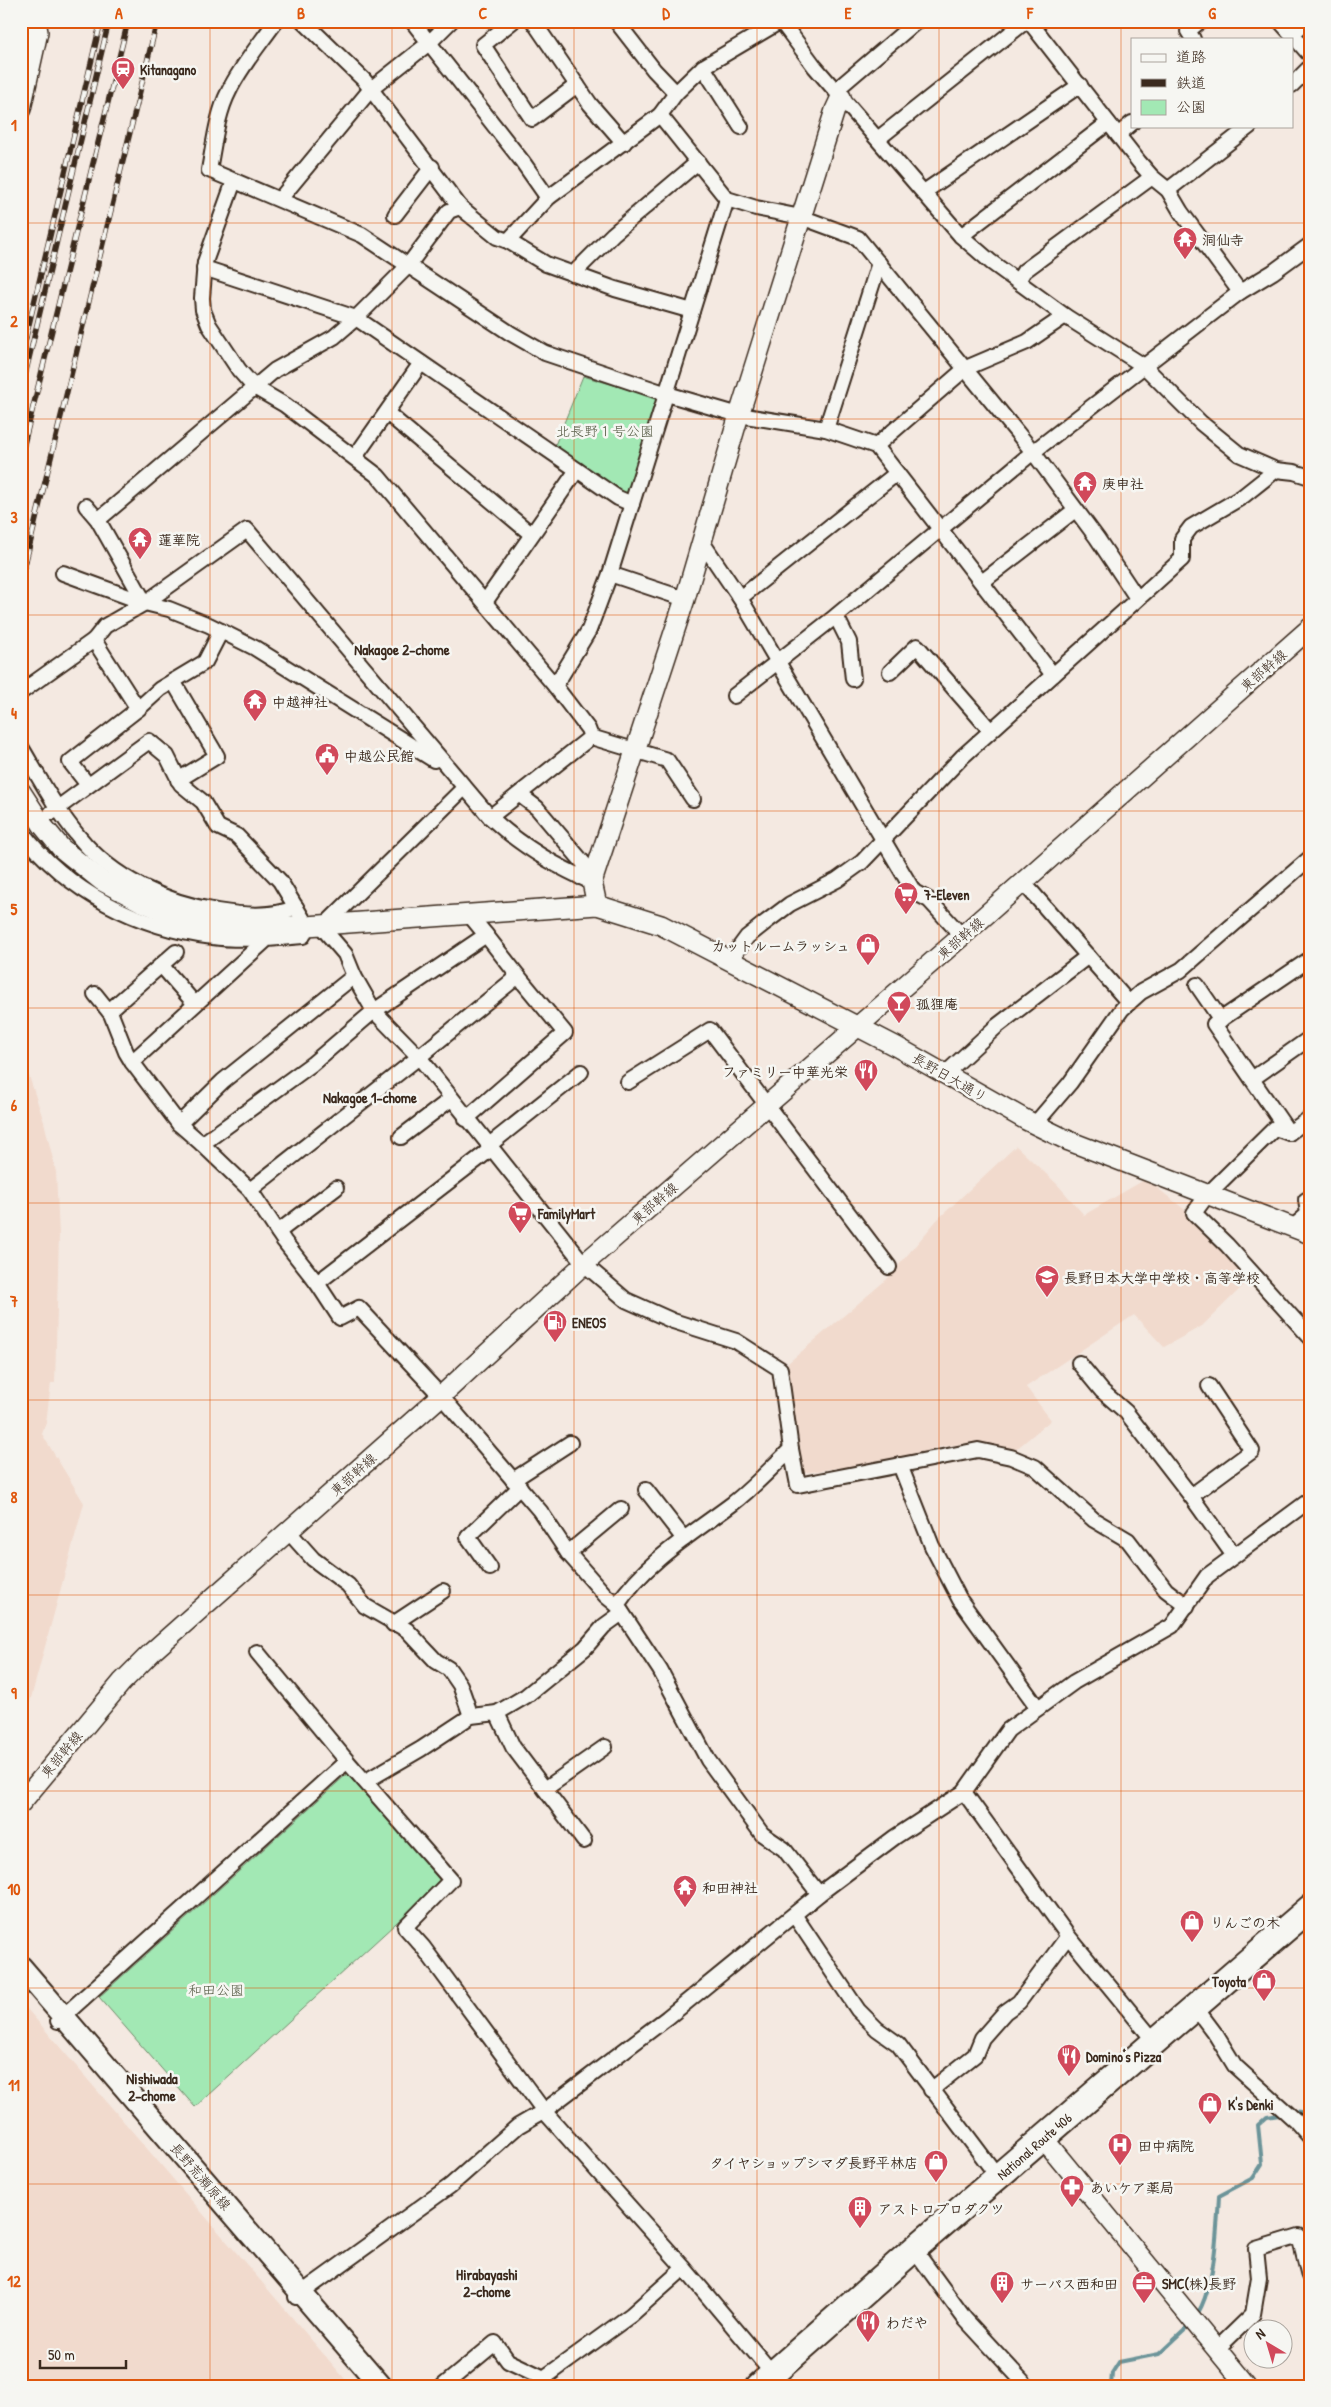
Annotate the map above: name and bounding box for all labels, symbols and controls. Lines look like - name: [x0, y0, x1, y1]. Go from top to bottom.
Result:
- text: A: [115, 2, 123, 24]
- text: B: [297, 2, 305, 24]
- text: C: [479, 2, 488, 24]
- text: D: [662, 2, 670, 24]
- text: E: [844, 2, 852, 24]
- text: F: [1026, 2, 1034, 24]
- text: G: [1208, 2, 1216, 24]
- legend: [1131, 38, 1294, 128]
- text: 道路: [1176, 46, 1206, 67]
- station icon: Kitanagano: [110, 56, 136, 90]
- place label: Kitanagano: [140, 60, 197, 81]
- text: 鉄道: [1176, 72, 1206, 93]
- text: 公園: [1176, 96, 1206, 117]
- text: 1: [11, 114, 17, 136]
- temple icon: 洞仙寺: [1172, 226, 1198, 260]
- place label: 洞仙寺: [1202, 230, 1244, 249]
- text: 2: [10, 310, 18, 332]
- park label: 北長野１号公園: [556, 421, 654, 440]
- temple icon: 庚申社: [1072, 470, 1098, 504]
- place label: 庚申社: [1102, 474, 1144, 493]
- text: 3: [10, 506, 18, 528]
- temple icon: 蓮華院: [127, 526, 153, 560]
- place label: 蓮華院: [158, 530, 200, 549]
- district label: Nakagoe 2-chome: [354, 639, 450, 661]
- street label: 東部幹線: [1236, 644, 1290, 696]
- temple icon: 中越神社: [242, 688, 268, 722]
- place label: 中越神社: [272, 692, 328, 711]
- text: 4: [11, 702, 17, 724]
- public building icon: 中越公民館: [314, 742, 340, 776]
- place label: 中越公民館: [344, 746, 414, 765]
- supermarket icon: 7-Eleven: [893, 881, 919, 915]
- place label: 7-Eleven: [923, 885, 970, 904]
- text: 5: [11, 898, 18, 920]
- street label: 東部幹線: [933, 912, 987, 964]
- shop icon: カットルームラッシュ: [855, 932, 881, 966]
- place label: カットルームラッシュ: [711, 936, 850, 955]
- bar icon: 孤狸庵: [886, 990, 912, 1024]
- place label: 孤狸庵: [916, 994, 958, 1013]
- street label: 長野日大通り: [909, 1048, 991, 1106]
- restaurant icon: ファミリー中華光栄: [853, 1058, 879, 1092]
- place label: ファミリー中華光栄: [722, 1062, 848, 1081]
- district label: Nakagoe 1-chome: [323, 1087, 417, 1109]
- text: 6: [11, 1094, 18, 1116]
- street label: 東部幹線: [627, 1177, 681, 1229]
- supermarket icon: FamilyMart: [507, 1200, 533, 1234]
- place label: FamilyMart: [537, 1204, 596, 1225]
- school or university icon: 長野日本大学中学校・高等学校: [1034, 1264, 1060, 1298]
- place label: 長野日本大学中学校・高等学校: [1064, 1268, 1260, 1287]
- text: 7: [9, 1290, 18, 1312]
- fuel station icon: ENEOS: [542, 1309, 568, 1343]
- place label: ENEOS: [572, 1313, 607, 1332]
- street label: 東部幹線: [326, 1448, 380, 1500]
- text: 8: [11, 1486, 18, 1508]
- text: 9: [11, 1682, 17, 1704]
- street label: 東部幹線: [36, 1726, 86, 1782]
- temple icon: 和田神社: [672, 1874, 698, 1908]
- text: 10: [8, 1878, 20, 1900]
- place label: 和田神社: [702, 1878, 758, 1897]
- shop icon: りんごの木: [1179, 1909, 1205, 1943]
- place label: りんごの木: [1210, 1913, 1280, 1932]
- shop icon: Toyota: [1251, 1968, 1277, 2002]
- place label: Toyota: [1211, 1972, 1247, 1993]
- park label: 和田公園: [188, 1980, 244, 1999]
- restaurant icon: Domino's Pizza: [1056, 2043, 1082, 2077]
- place label: Domino's Pizza: [1086, 2047, 1162, 2066]
- district label: Nishiwada 2-chome: [126, 2068, 178, 2106]
- text: 11: [8, 2074, 20, 2096]
- shop icon: K's Denki: [1197, 2091, 1223, 2125]
- place label: K's Denki: [1228, 2095, 1274, 2114]
- street label: National Route 406: [992, 2108, 1076, 2184]
- hospital icon: 田中病院: [1107, 2132, 1133, 2166]
- place label: 田中病院: [1138, 2136, 1194, 2155]
- street label: 長野荒瀬原線: [166, 2138, 236, 2214]
- shop icon: タイヤショップシマダ長野平林店: [923, 2149, 949, 2183]
- place label: タイヤショップシマダ長野平林店: [710, 2153, 918, 2172]
- pharmacy icon: あいケア薬局: [1059, 2174, 1085, 2208]
- place label: あいケア薬局: [1090, 2178, 1174, 2197]
- building icon: アストロプロダクツ: [847, 2195, 873, 2229]
- place label: アストロプロダクツ: [878, 2199, 1004, 2218]
- district label: Hirabayashi 2-chome: [456, 2264, 518, 2302]
- text: 12: [7, 2270, 21, 2292]
- building icon: サーパス西和田: [989, 2270, 1015, 2304]
- office icon: SMC(株)長野: [1131, 2270, 1157, 2304]
- place label: サーパス西和田: [1020, 2274, 1118, 2293]
- place label: SMC(株)長野: [1162, 2274, 1236, 2293]
- restaurant icon: わだや: [855, 2309, 881, 2343]
- place label: わだや: [886, 2313, 928, 2332]
- north arrow: [1244, 2320, 1294, 2370]
- text: N: [1251, 2323, 1269, 2343]
- scale bar: [40, 2337, 126, 2369]
- text: 50 m: [48, 2344, 75, 2365]

